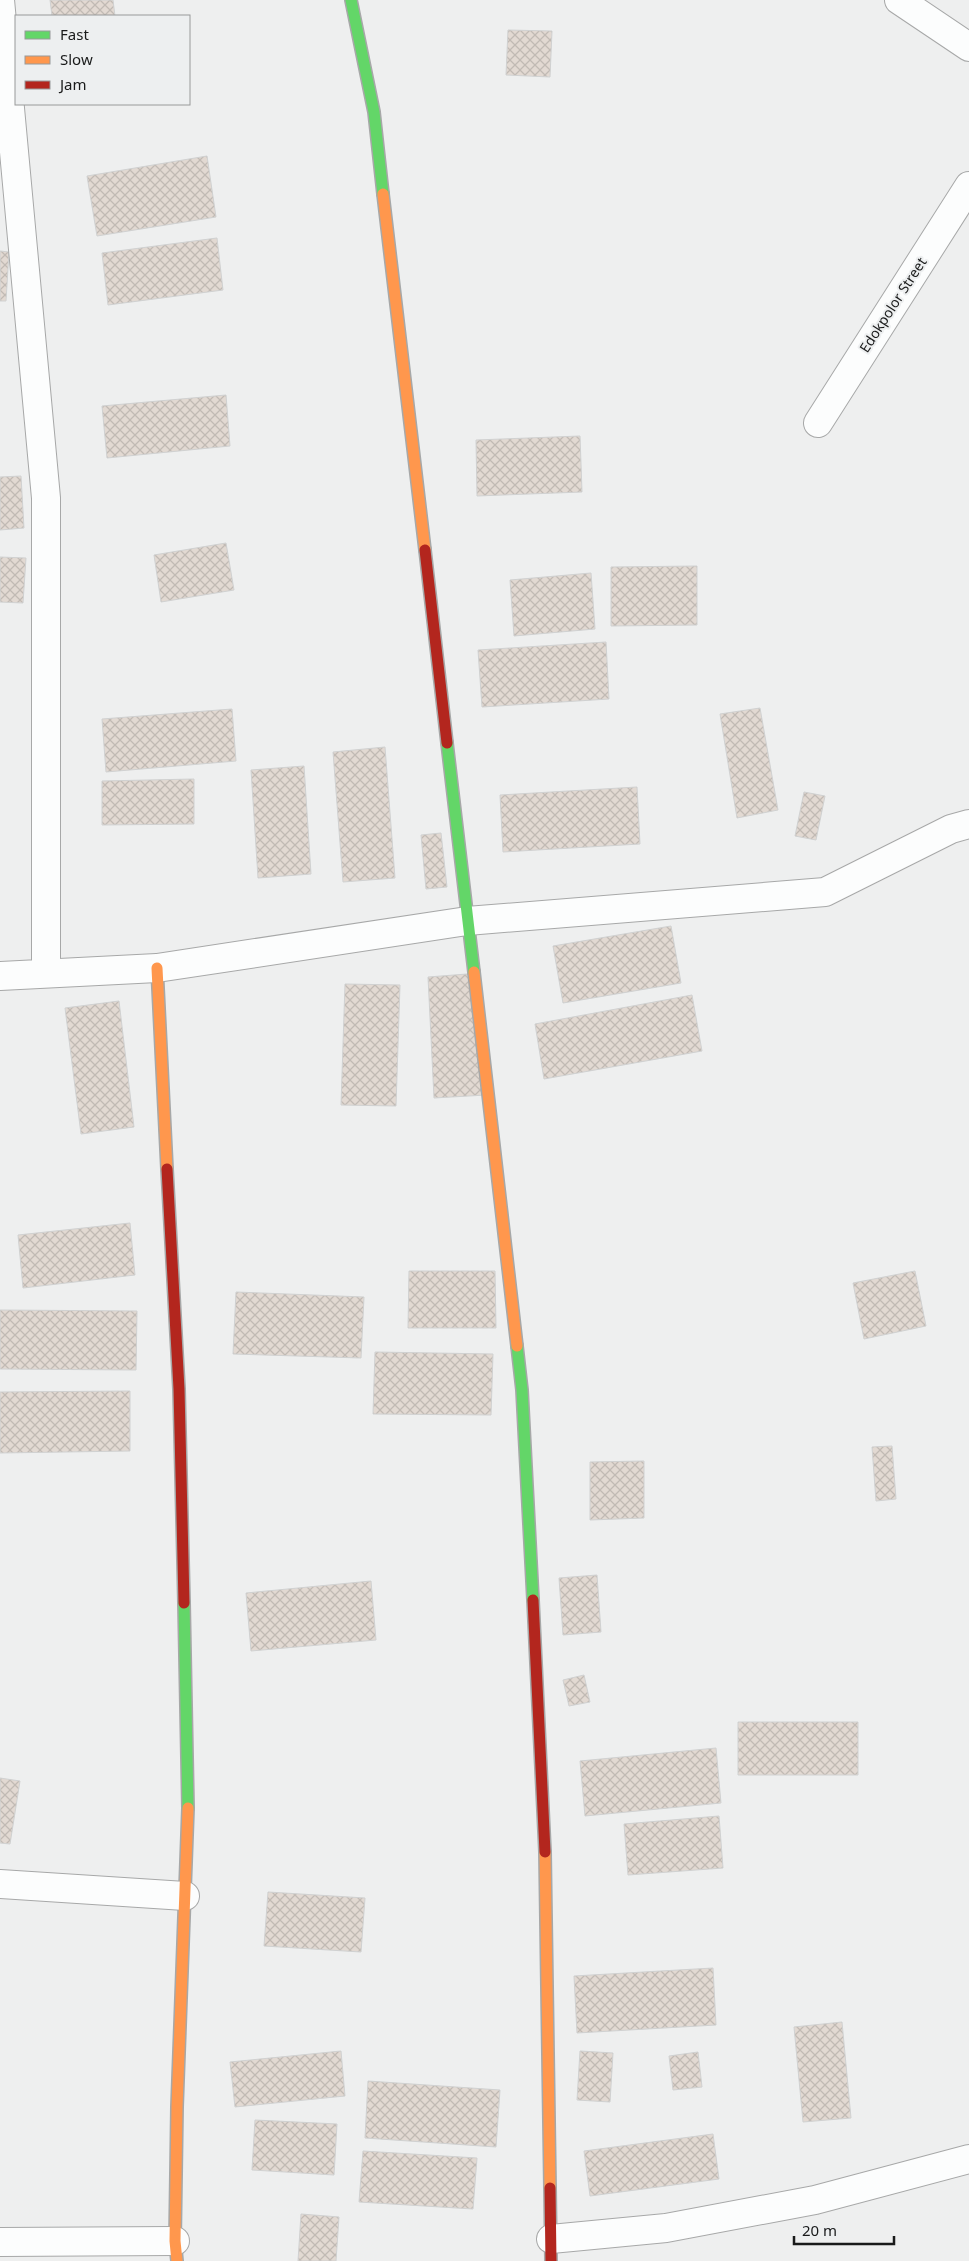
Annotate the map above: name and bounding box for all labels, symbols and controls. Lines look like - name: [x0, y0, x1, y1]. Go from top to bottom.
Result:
- legend: [15, 15, 190, 105]
- text: Fast: [60, 24, 89, 44]
- text: Slow: [60, 49, 93, 69]
- text: Jam: [58, 74, 87, 94]
- street label: Edokpolor Street: [855, 253, 931, 356]
- scale bar: [794, 2214, 894, 2246]
- text: 20 m: [802, 2220, 837, 2240]

